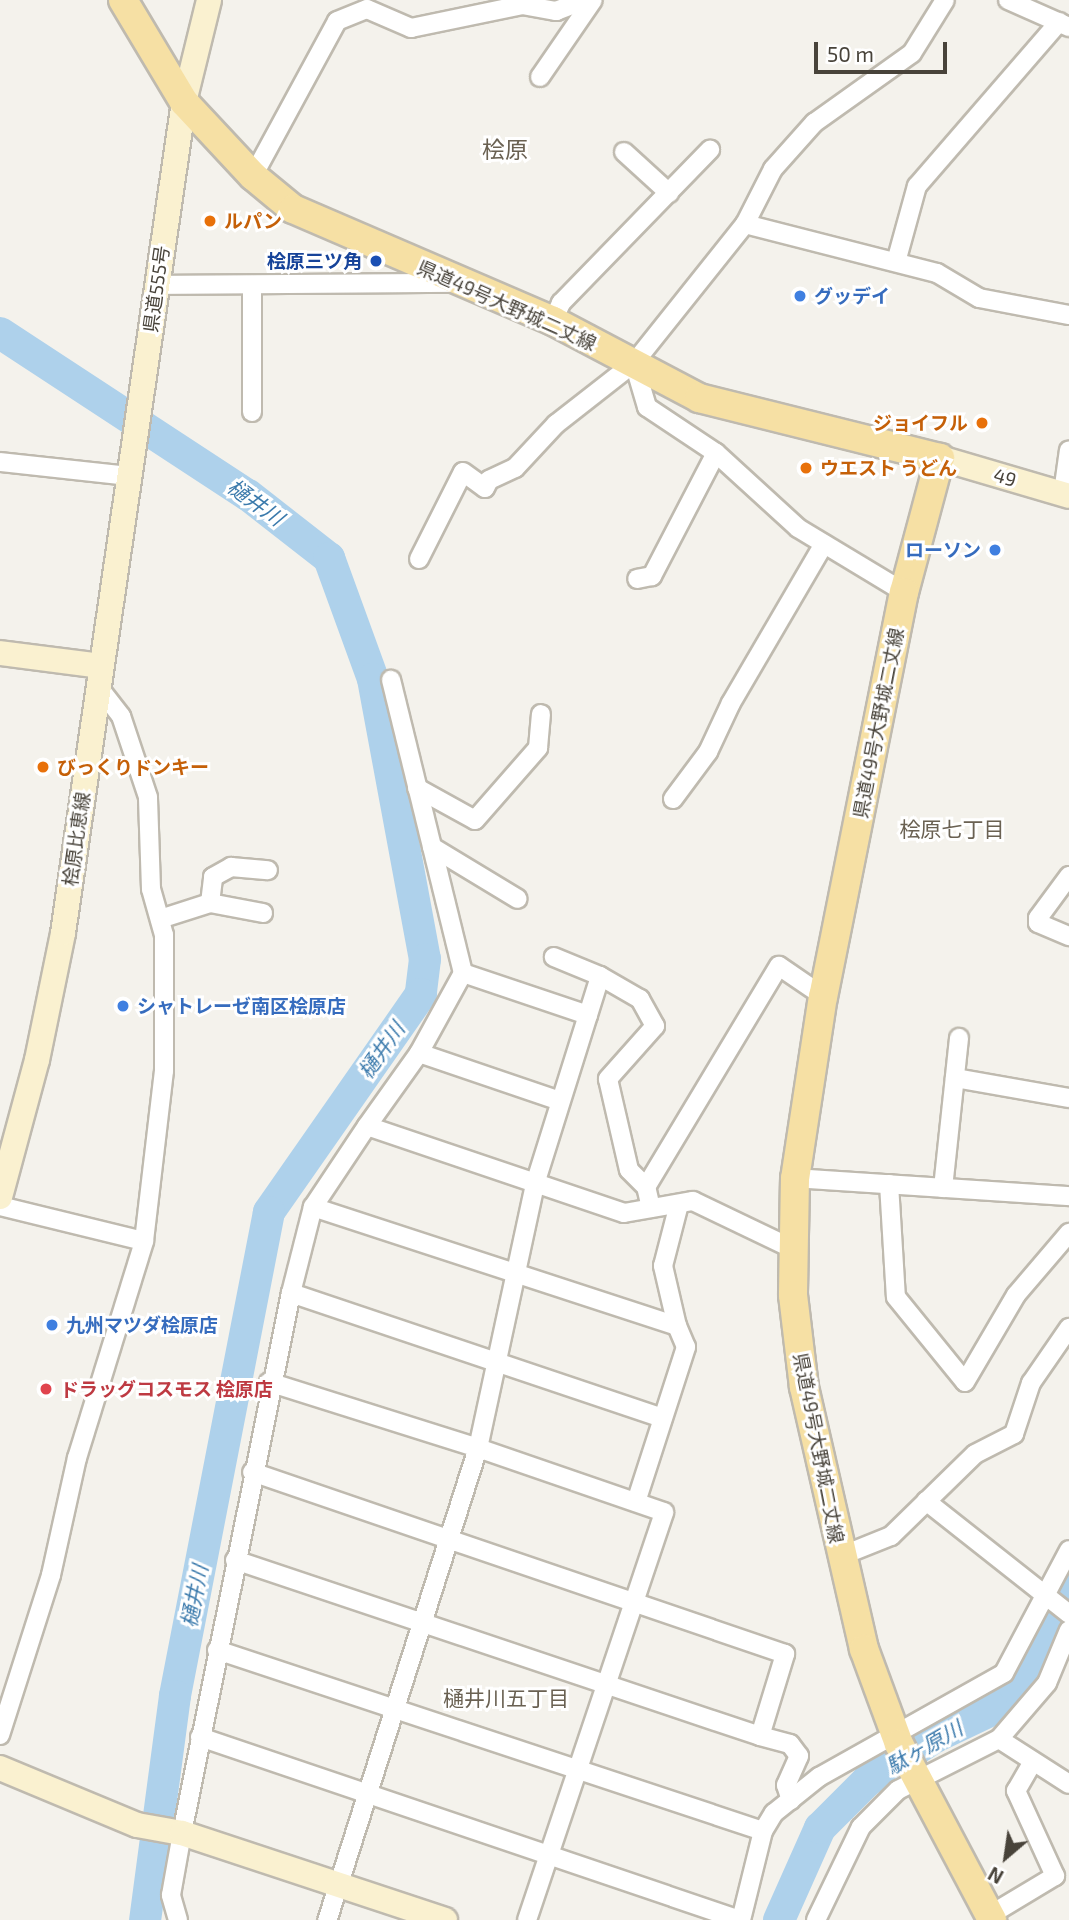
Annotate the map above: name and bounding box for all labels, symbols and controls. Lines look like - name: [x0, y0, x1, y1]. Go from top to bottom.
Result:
- scale bar: [817, 28, 950, 72]
- text: 50 m: [827, 41, 874, 66]
- district label: 桧原: [482, 135, 528, 163]
- place label: ルパン: [224, 210, 281, 232]
- marker: ルパン: [202, 213, 218, 229]
- street label: 県道555号: [139, 244, 173, 334]
- place label: 桧原三ツ角: [267, 250, 362, 272]
- marker: 桧原三ツ角: [368, 253, 384, 269]
- street label: 県道49号大野城二丈線: [414, 255, 600, 355]
- place label: グッデイ: [814, 285, 890, 307]
- marker: グッデイ: [792, 288, 808, 304]
- place label: ジョイフル: [873, 412, 968, 434]
- marker: ジョイフル: [974, 415, 990, 431]
- place label: ウエスト うどん: [820, 457, 957, 479]
- marker: ウエスト うどん: [798, 460, 814, 476]
- street label: 49: [991, 463, 1019, 491]
- water label: 樋井川: [223, 473, 289, 531]
- place label: ローソン: [905, 539, 981, 561]
- marker: ローソン: [987, 542, 1003, 558]
- street label: 県道49号大野城二丈線: [848, 626, 908, 820]
- place label: びっくりドンキー: [57, 756, 209, 778]
- marker: びっくりドンキー: [35, 759, 51, 775]
- street label: 桧原比恵線: [58, 790, 94, 888]
- district label: 桧原七丁目: [900, 816, 1004, 842]
- place label: シャトレーゼ南区桧原店: [137, 995, 346, 1017]
- marker: シャトレーゼ南区桧原店: [115, 998, 131, 1014]
- water label: 樋井川: [353, 1017, 409, 1083]
- place label: 九州マツダ桧原店: [66, 1314, 218, 1336]
- marker: 九州マツダ桧原店: [44, 1317, 60, 1333]
- street label: 県道49号大野城二丈線: [789, 1351, 849, 1545]
- place label: ドラッグコスモス 桧原店: [60, 1378, 273, 1400]
- marker: ドラッグコスモス 桧原店: [38, 1381, 54, 1397]
- water label: 樋井川: [176, 1563, 212, 1629]
- district label: 樋井川五丁目: [443, 1685, 569, 1711]
- water label: 駄ヶ原川: [881, 1715, 967, 1779]
- north arrow: [971, 1822, 1041, 1892]
- text: N: [984, 1862, 1007, 1889]

